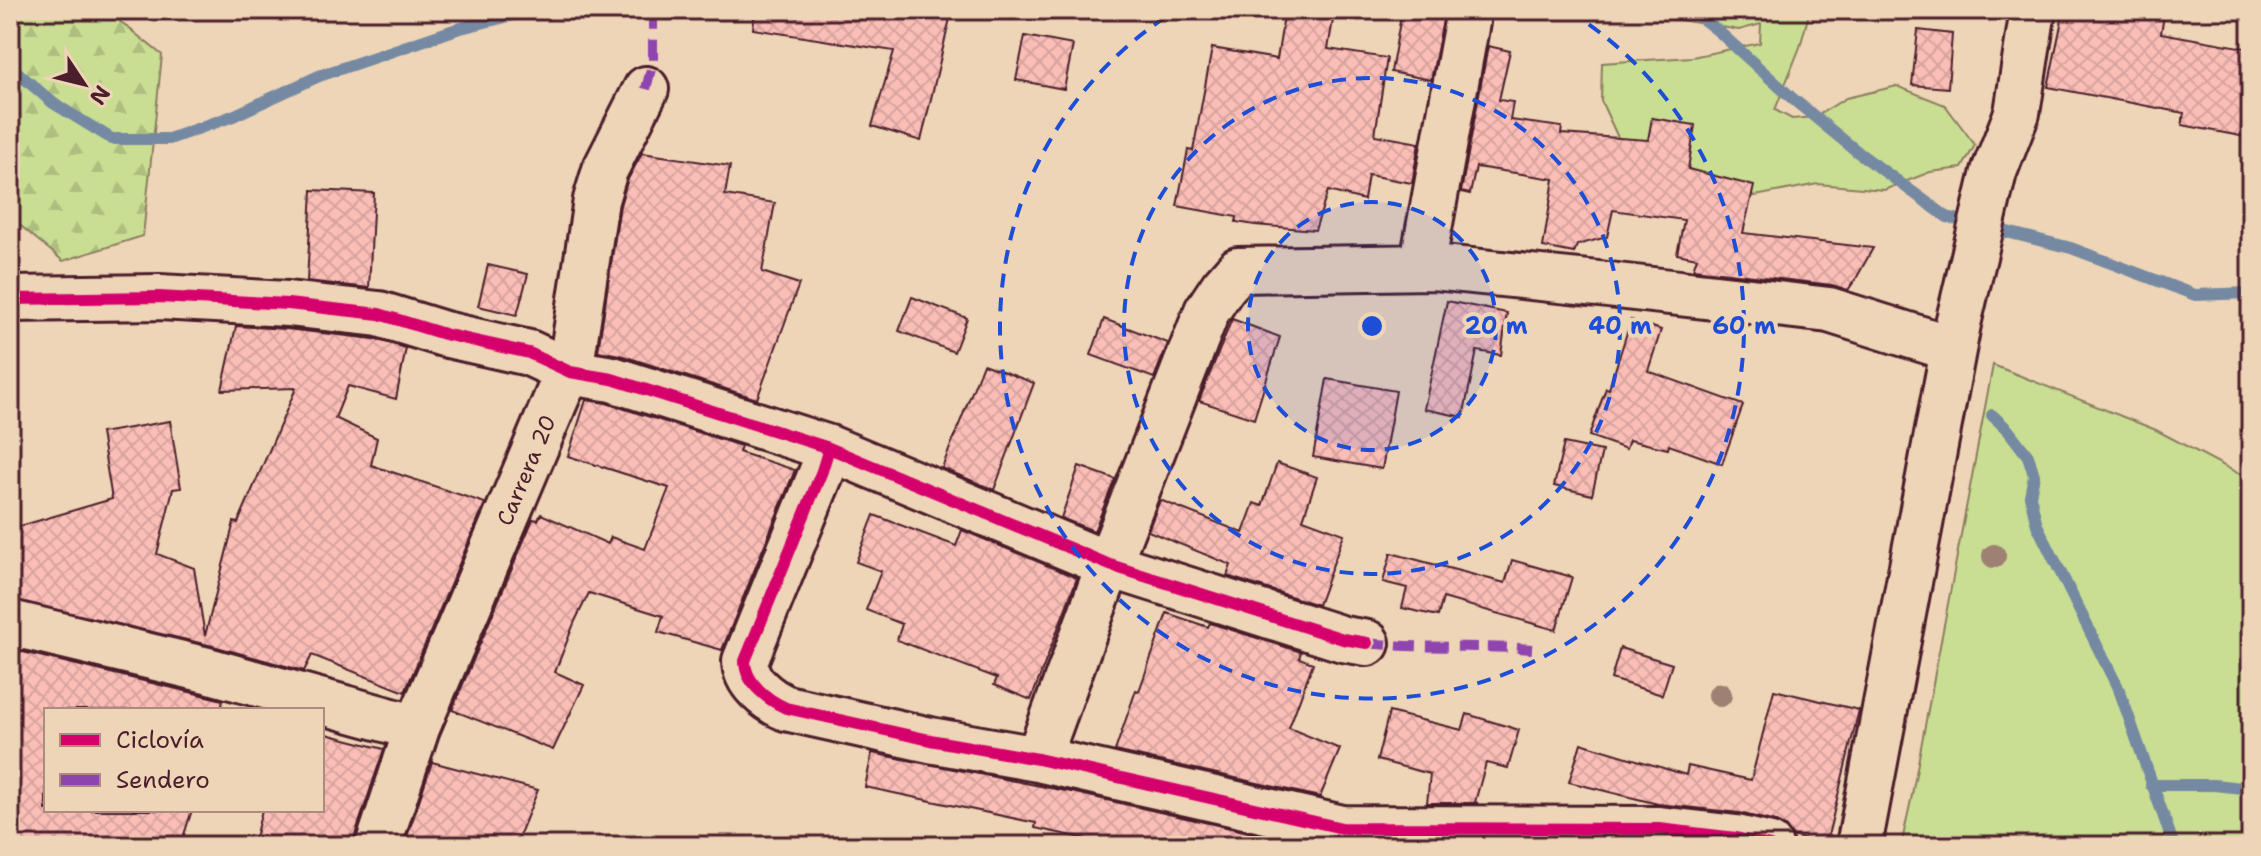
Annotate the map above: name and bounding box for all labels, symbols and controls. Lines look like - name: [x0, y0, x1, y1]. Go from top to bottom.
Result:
- north arrow: [44, 44, 124, 124]
- text: N: [83, 80, 117, 111]
- text: 20 m: [1464, 310, 1528, 342]
- text: 40 m: [1588, 310, 1652, 342]
- text: 60 m: [1712, 310, 1776, 342]
- centre of rings: [1358, 312, 1386, 340]
- street label: Carrera 20: [490, 410, 563, 530]
- legend: [44, 708, 324, 812]
- text: Ciclovía: [116, 724, 204, 756]
- text: Sendero: [116, 764, 210, 796]

